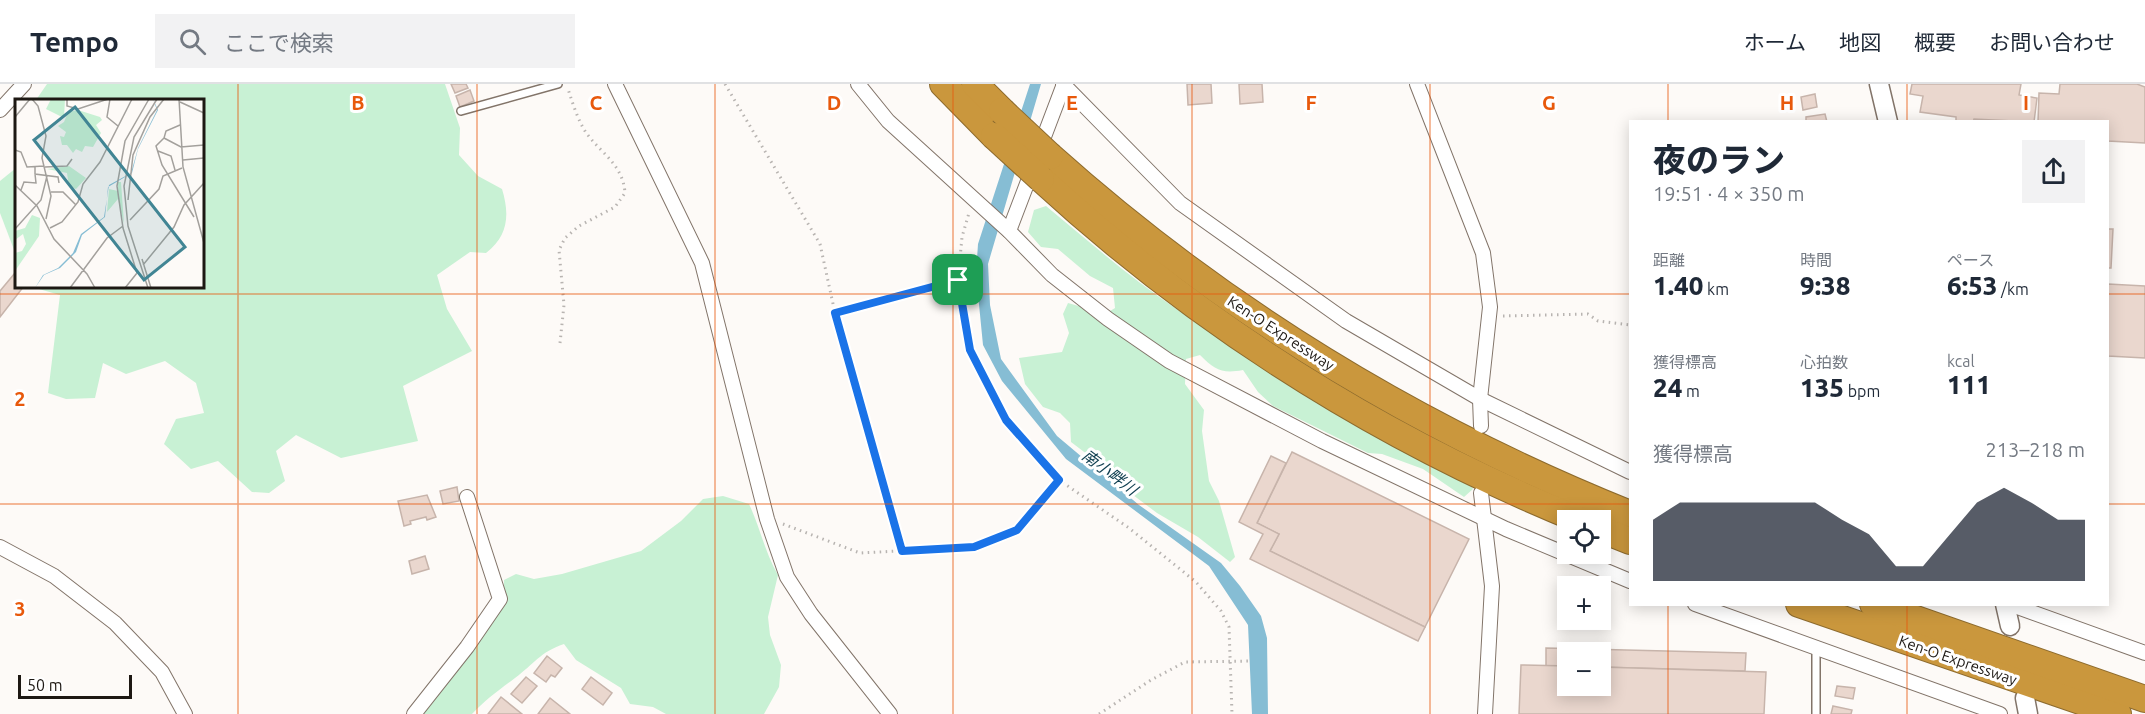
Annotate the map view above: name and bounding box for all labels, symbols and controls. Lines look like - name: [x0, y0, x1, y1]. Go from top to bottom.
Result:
- search box: [155, 14, 575, 68]
- icon: search: [176, 25, 209, 58]
- text: Tempo: [30, 26, 119, 57]
- text: ここで検索: [224, 30, 334, 55]
- text: ホーム: [1744, 30, 1806, 54]
- text: 地図: [1839, 30, 1881, 54]
- text: 概要: [1914, 30, 1956, 54]
- text: お問い合わせ: [1989, 30, 2115, 54]
- text: B: [351, 91, 365, 114]
- text: C: [590, 91, 603, 114]
- text: D: [827, 91, 841, 114]
- text: E: [1066, 91, 1078, 114]
- text: F: [1305, 91, 1317, 114]
- text: G: [1542, 91, 1556, 114]
- text: H: [1780, 91, 1794, 114]
- text: I: [2023, 91, 2029, 114]
- inset map: [15, 99, 204, 288]
- button: share: [2022, 140, 2085, 203]
- text: 夜のラン: [1653, 141, 1785, 178]
- text: 19:51 · 4 × 350 m: [1653, 182, 1805, 205]
- text: 距離: [1653, 251, 1685, 269]
- text: 時間: [1800, 251, 1832, 269]
- text: ペース: [1947, 251, 1994, 269]
- pin: [932, 254, 983, 305]
- icon: arrive: [941, 263, 974, 296]
- text: 1.40: [1653, 271, 1703, 300]
- text: 9:38: [1800, 271, 1850, 300]
- text: 6:53: [1947, 271, 1997, 300]
- text: km: [1703, 280, 1729, 298]
- text: /km: [1997, 280, 2029, 298]
- street label: Ken-O Expressway: [1225, 292, 1337, 374]
- text: kcal: [1947, 352, 1975, 370]
- text: 獲得標高: [1653, 353, 1717, 371]
- text: 心拍数: [1800, 353, 1848, 371]
- text: 111: [1947, 370, 1991, 399]
- text: 24: [1653, 373, 1682, 402]
- text: 135: [1800, 373, 1844, 402]
- text: m: [1682, 382, 1700, 400]
- text: bpm: [1844, 382, 1880, 400]
- text: 2: [14, 387, 26, 410]
- text: 213–218 m: [1986, 438, 2085, 461]
- text: 獲得標高: [1653, 442, 1733, 465]
- water label: 南小畔川: [1079, 446, 1143, 500]
- map controls: [1557, 510, 1611, 696]
- button: locate: [1557, 510, 1611, 564]
- button: +: [1557, 576, 1611, 630]
- text: 3: [14, 597, 26, 620]
- street label: Ken-O Expressway: [1897, 632, 2019, 688]
- button: −: [1557, 642, 1611, 696]
- scale bar: [18, 672, 132, 700]
- text: 50 m: [27, 676, 63, 694]

